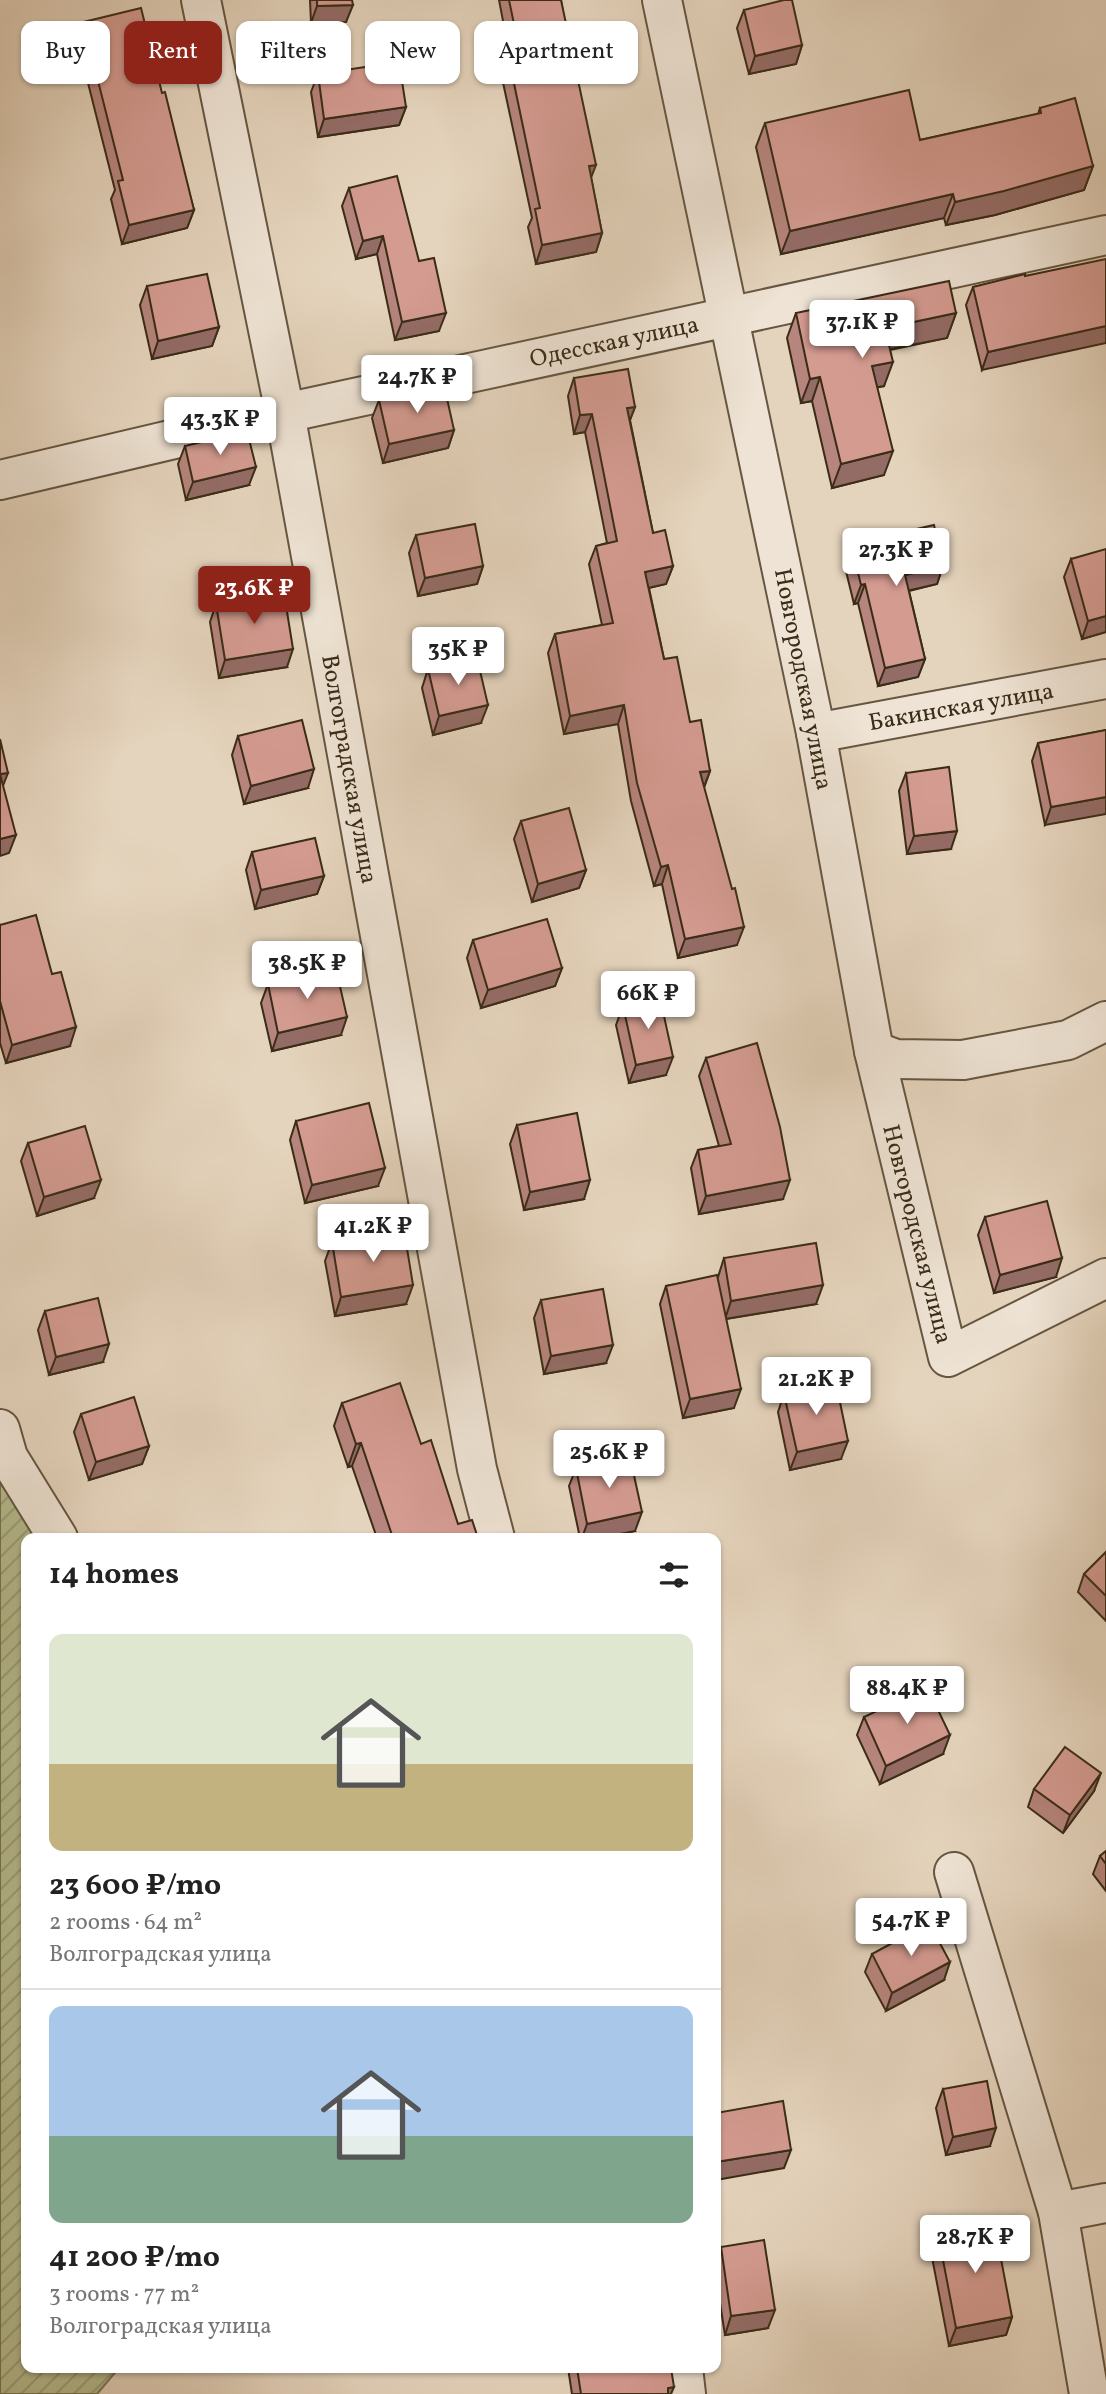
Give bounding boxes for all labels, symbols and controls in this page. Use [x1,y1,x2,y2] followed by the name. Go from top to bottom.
[21,21,110,84] chip: Buy
[124,21,222,84] chip: Rent
[236,21,351,84] chip: Filters
[365,21,460,84] chip: New
[474,21,638,84] chip: Apartment
[797,300,927,360] pin: 37.1K ₽
[825,307,899,339] text: 37.1K ₽
[527,308,702,377] street label: Одесская улица
[352,356,482,415] pin: 24.7K ₽
[377,362,457,394] text: 24.7K ₽
[155,398,285,457] pin: 43.3K ₽
[180,404,260,436] text: 43.3K ₽
[831,528,961,588] pin: 27.3K ₽
[858,535,934,567] text: 27.3K ₽
[189,566,319,626] pin: 23.6K ₽
[764,566,840,793] street label: Новгородская улица
[214,573,294,605] text: 23.6K ₽
[409,628,507,687] pin: 35K ₽
[428,634,488,666] text: 35K ₽
[311,652,385,887] street label: Волгоградская улица
[866,675,1057,741] street label: Бакинская улица
[242,942,372,1001] pin: 38.5K ₽
[268,948,346,980] text: 38.5K ₽
[599,972,697,1031] pin: 66K ₽
[617,978,679,1010] text: 66K ₽
[872,1121,960,1348] street label: Новгородская улица
[308,1204,438,1264] pin: 41.2K ₽
[334,1211,412,1243] text: 41.2K ₽
[751,1358,881,1417] pin: 21.2K ₽
[778,1364,854,1396] text: 21.2K ₽
[544,1430,674,1490] pin: 25.6K ₽
[569,1437,649,1469] text: 25.6K ₽
[49,1554,179,1596] text: 14 homes
[655,1556,693,1594] icon: filters
[842,1666,972,1726] pin: 88.4K ₽
[866,1673,948,1705] text: 88.4K ₽
[308,1680,434,1806] icon: home
[49,1865,221,1907] text: 23 600 ₽/mo
[846,1898,976,1958] pin: 54.7K ₽
[872,1905,950,1937] text: 54.7K ₽
[49,1907,202,1939] text: 2 rooms · 64 m²
[49,1939,272,1971] text: Волгоградская улица
[308,2052,434,2178] icon: home
[910,2216,1040,2275] pin: 28.7K ₽
[936,2222,1014,2254] text: 28.7K ₽
[49,2237,220,2279] text: 41 200 ₽/mo
[49,2279,199,2311] text: 3 rooms · 77 m²
[49,2311,272,2343] text: Волгоградская улица

